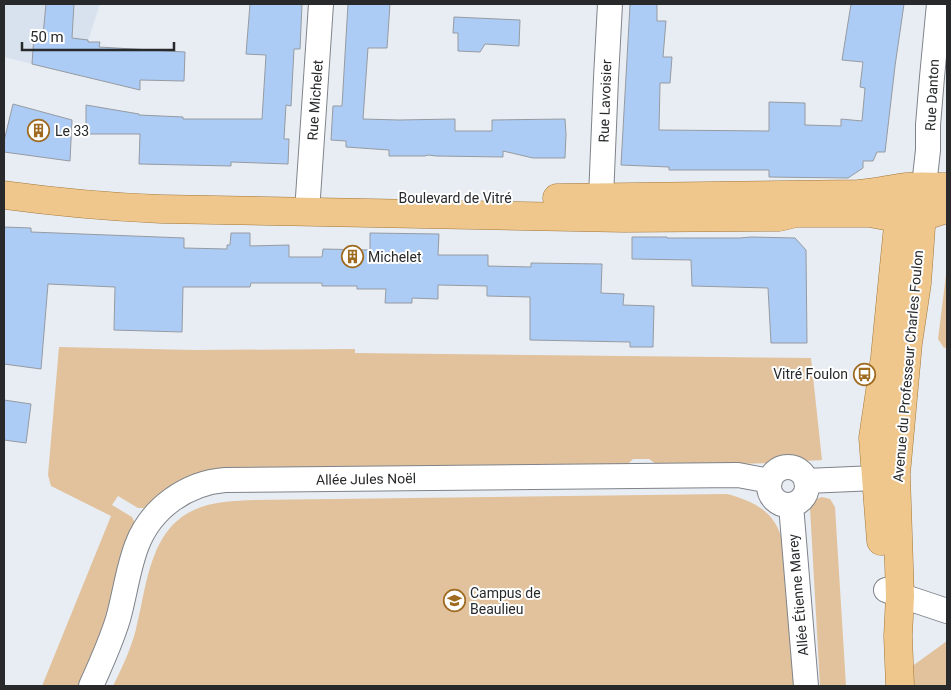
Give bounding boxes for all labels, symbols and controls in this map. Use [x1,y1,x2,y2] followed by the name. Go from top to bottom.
[22,20,175,52] scale bar
[30,28,64,46] text: 50 m
[304,59,326,141] street label: Rue Michelet
[596,59,614,143] street label: Rue Lavoisier
[922,59,942,131] street label: Rue Danton
[27,119,51,143] building icon: Le 33
[55,123,89,139] place label: Le 33
[398,190,512,206] street label: Boulevard de Vitré
[340,245,364,269] building icon: Michelet
[368,249,422,265] place label: Michelet
[890,249,926,483] street label: Avenue du Professeur Charles Foulon
[852,362,876,386] bus stop icon: Vitré Foulon
[773,366,848,382] place label: Vitré Foulon
[316,470,416,488] street label: Allée Jules Noël
[784,533,811,657] street label: Allée Étienne Marey
[470,585,541,617] place label: Campus de Beaulieu
[442,589,466,613] school or university icon: Campus de Beaulieu

